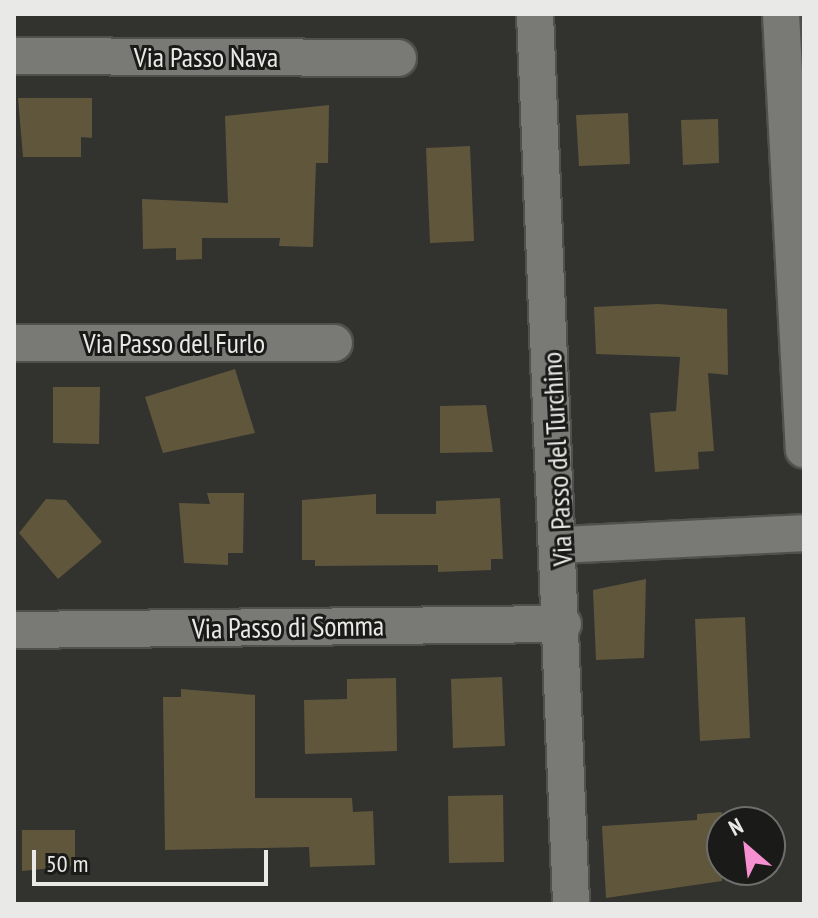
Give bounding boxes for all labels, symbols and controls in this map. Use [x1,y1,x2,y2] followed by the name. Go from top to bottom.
[134,40,278,74] street label: Via Passo Nava
[83,326,265,360] street label: Via Passo del Furlo
[535,351,579,567] street label: Via Passo del Turchino
[192,609,384,645] street label: Via Passo di Somma
[706,806,786,886] north arrow
[724,811,747,842] text: N
[36,834,272,884] scale bar
[46,848,88,879] text: 50 m

